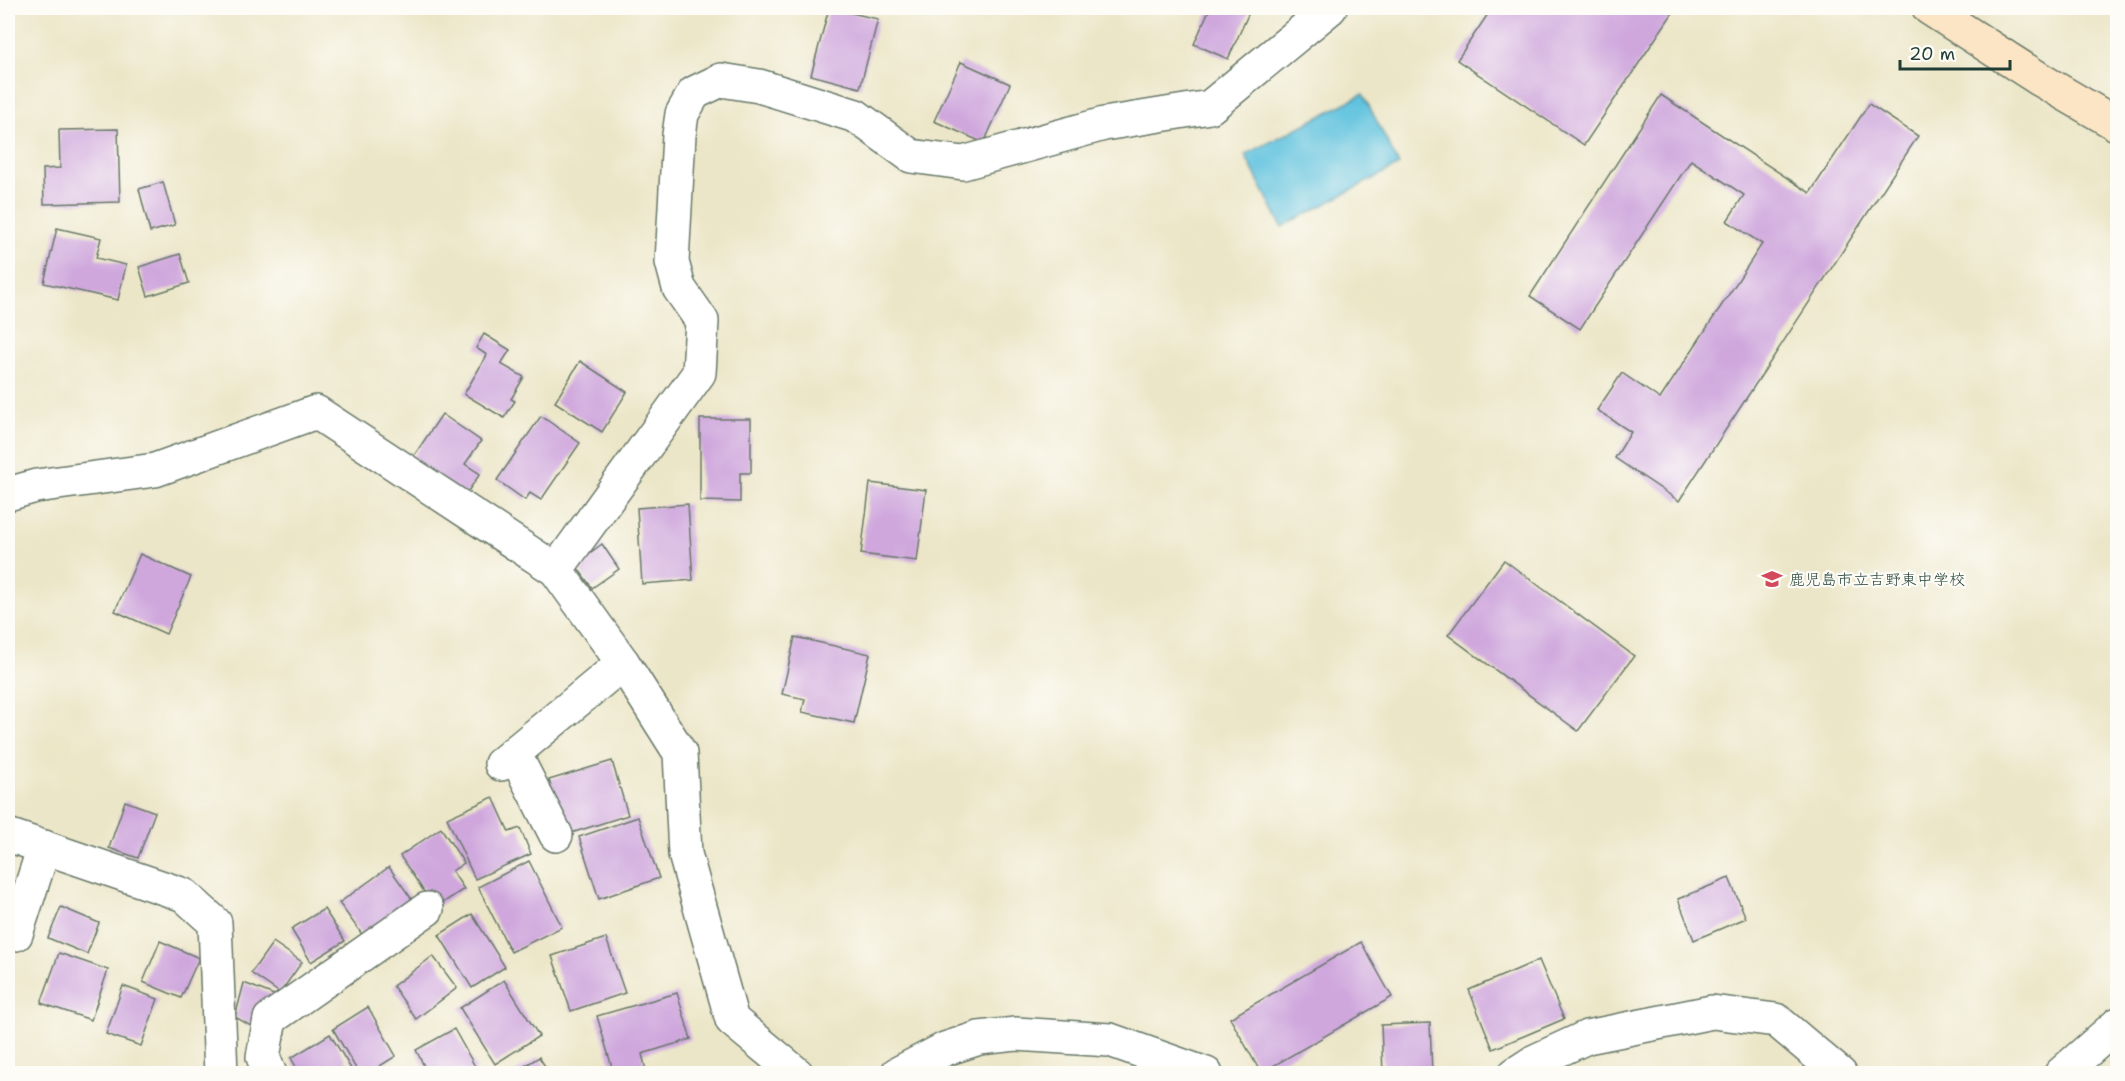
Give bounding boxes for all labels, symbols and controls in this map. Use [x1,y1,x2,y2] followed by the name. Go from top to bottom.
[1900,33,2010,71] scale bar
[1909,42,1955,66] text: 20 m
[1760,567,1784,591] school or university icon: 鹿児島市立吉野東中学校
[1789,569,1965,590] place label: 鹿児島市立吉野東中学校

